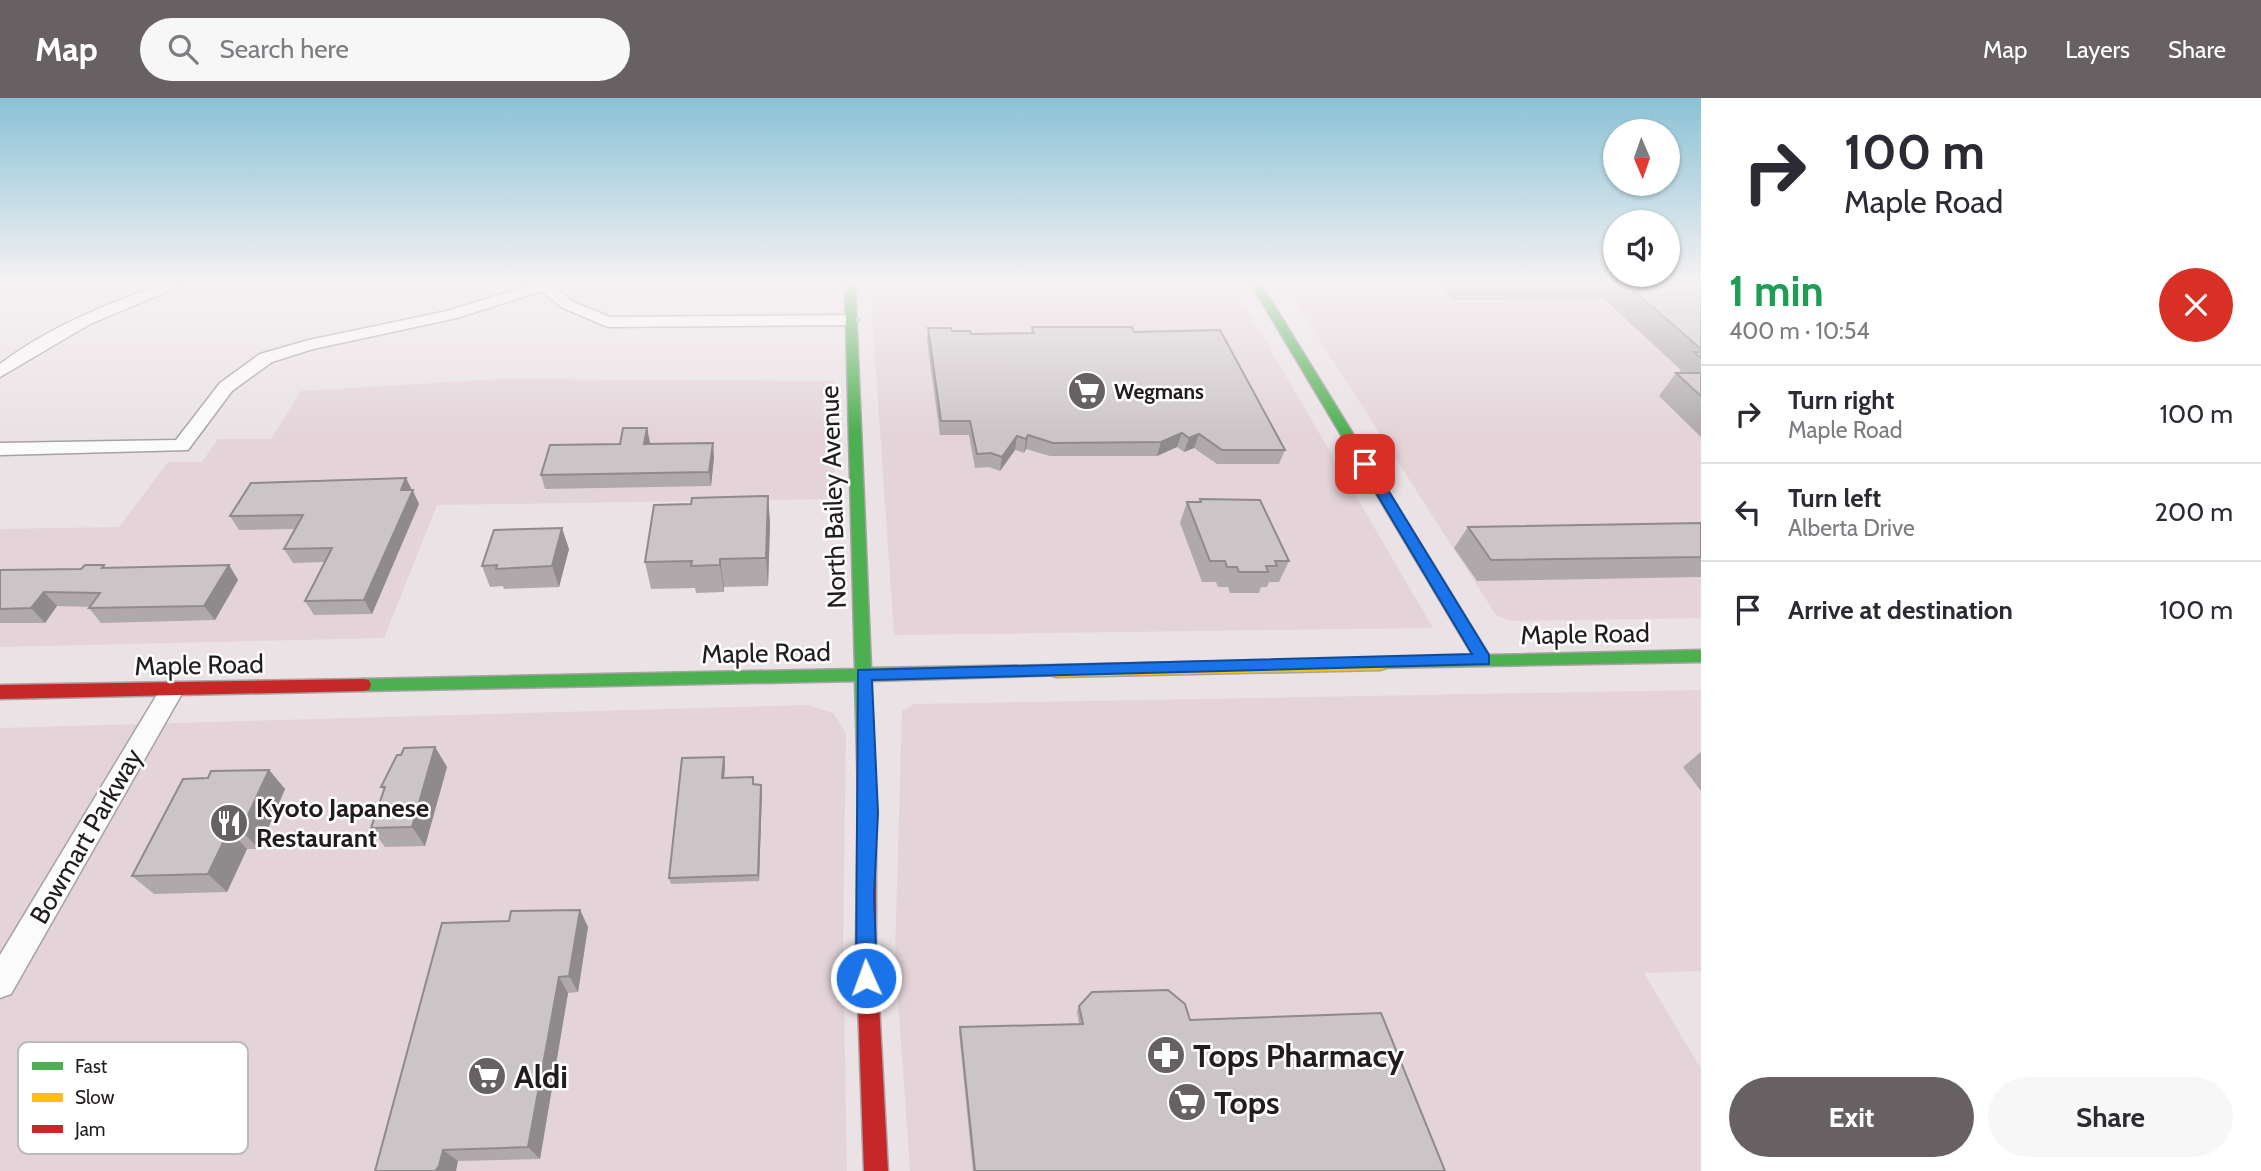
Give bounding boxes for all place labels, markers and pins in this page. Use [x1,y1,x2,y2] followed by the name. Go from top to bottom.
[1066,370,1108,412] supermarket icon: Wegmans
[1114,379,1204,404] place label: Wegmans
[1335,434,1395,494] pin
[256,792,429,854] place label: Kyoto Japanese Restaurant
[208,802,250,844] restaurant icon: Kyoto Japanese Restaurant
[1145,1034,1187,1076] pharmacy icon: Tops Pharmacy
[1193,1036,1405,1075] place label: Tops Pharmacy
[466,1055,508,1097] supermarket icon: Aldi
[514,1057,568,1096] place label: Aldi
[1166,1081,1208,1123] supermarket icon: Tops
[1214,1083,1279,1122] place label: Tops

